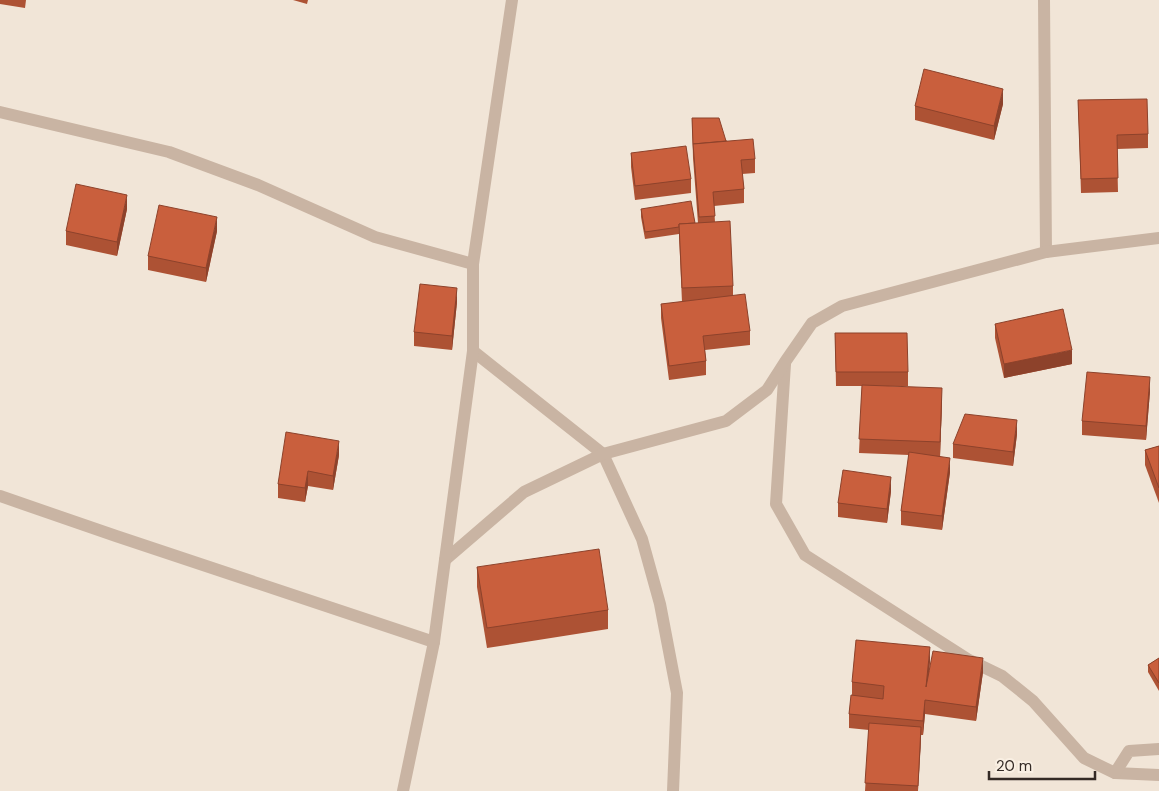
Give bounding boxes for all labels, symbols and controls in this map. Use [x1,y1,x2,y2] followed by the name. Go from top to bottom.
[989,748,1095,780] scale bar
[996,756,1032,776] text: 20 m

